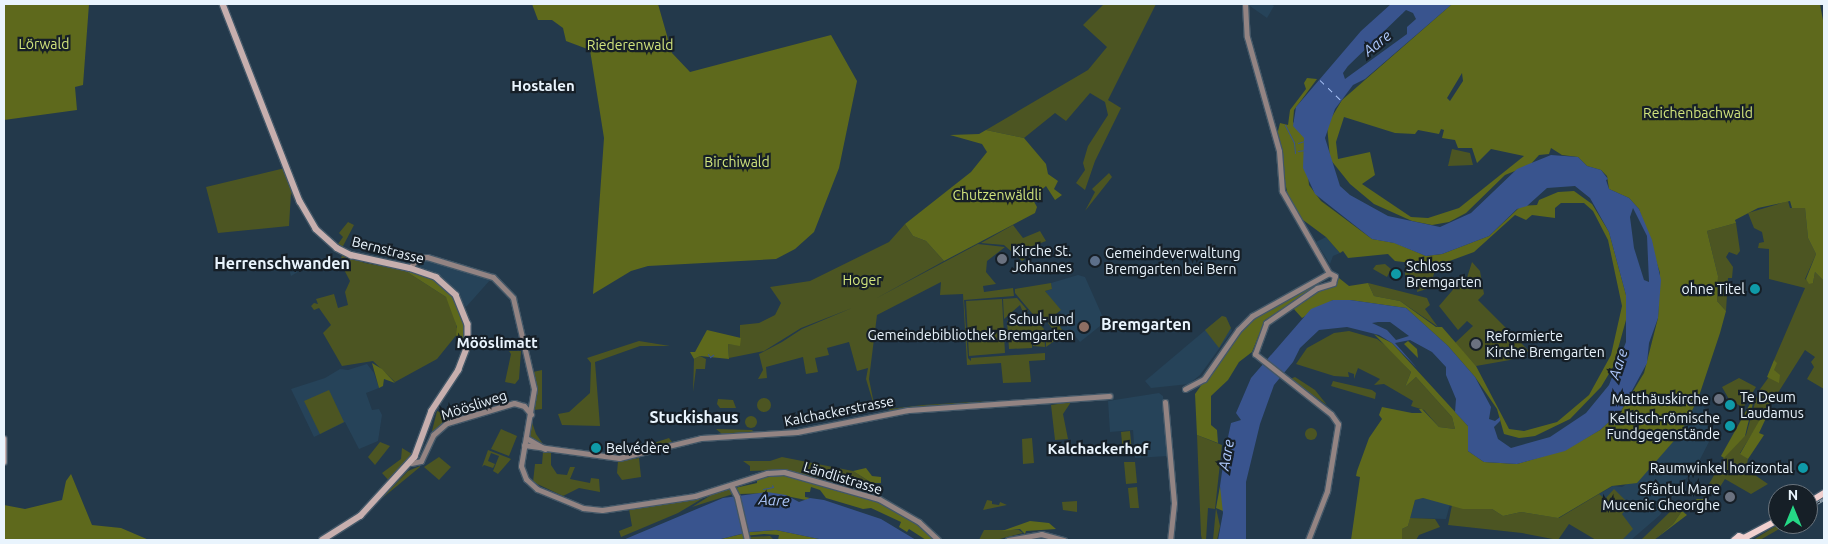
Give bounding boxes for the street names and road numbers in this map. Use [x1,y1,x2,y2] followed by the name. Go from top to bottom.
[350,233,426,267] street label: Bernstrasse
[439,386,509,424] street label: Möösliweg
[783,392,895,430] street label: Kalchackerstrasse
[802,458,884,498] street label: Ländlistrasse

